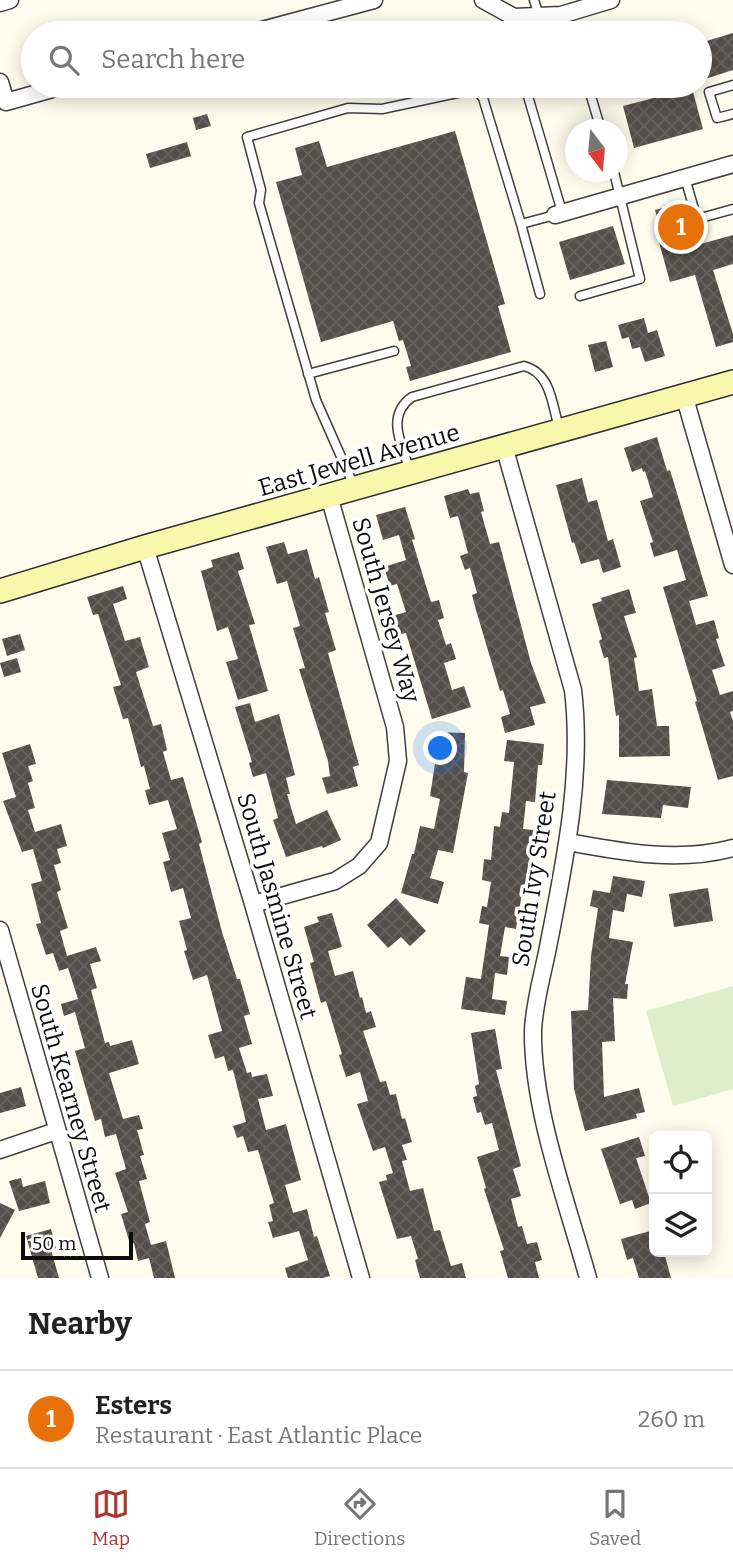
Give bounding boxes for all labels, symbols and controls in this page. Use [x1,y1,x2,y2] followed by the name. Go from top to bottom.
[21,21,712,98] search box
[45,41,83,79] icon: search
[101,44,245,75] text: Search here
[565,119,628,182] north arrow
[658,201,704,253] pin: 1
[255,418,463,502] street label: East Jewell Avenue
[346,514,426,706] street label: South Jersey Way
[423,731,457,765] your location
[506,789,562,969] street label: South Ivy Street
[231,790,323,1023] street label: South Jasmine Street
[25,980,117,1216] street label: South Kearney Street
[649,1131,712,1257] map controls
[649,1131,712,1194] button: locate
[649,1194,712,1257] button: layers
[21,1229,133,1261] scale bar
[32,1232,76,1255] text: 50 m
[28,1306,132,1342] text: Nearby
[95,1390,172,1421] text: Esters
[46,1405,56,1433] text: 1
[638,1405,705,1433] text: 260 m
[95,1421,422,1449] text: Restaurant · East Atlantic Place
[92,1485,130,1550] tab: Map
[314,1485,405,1550] tab: Directions
[589,1485,641,1550] tab: Saved

